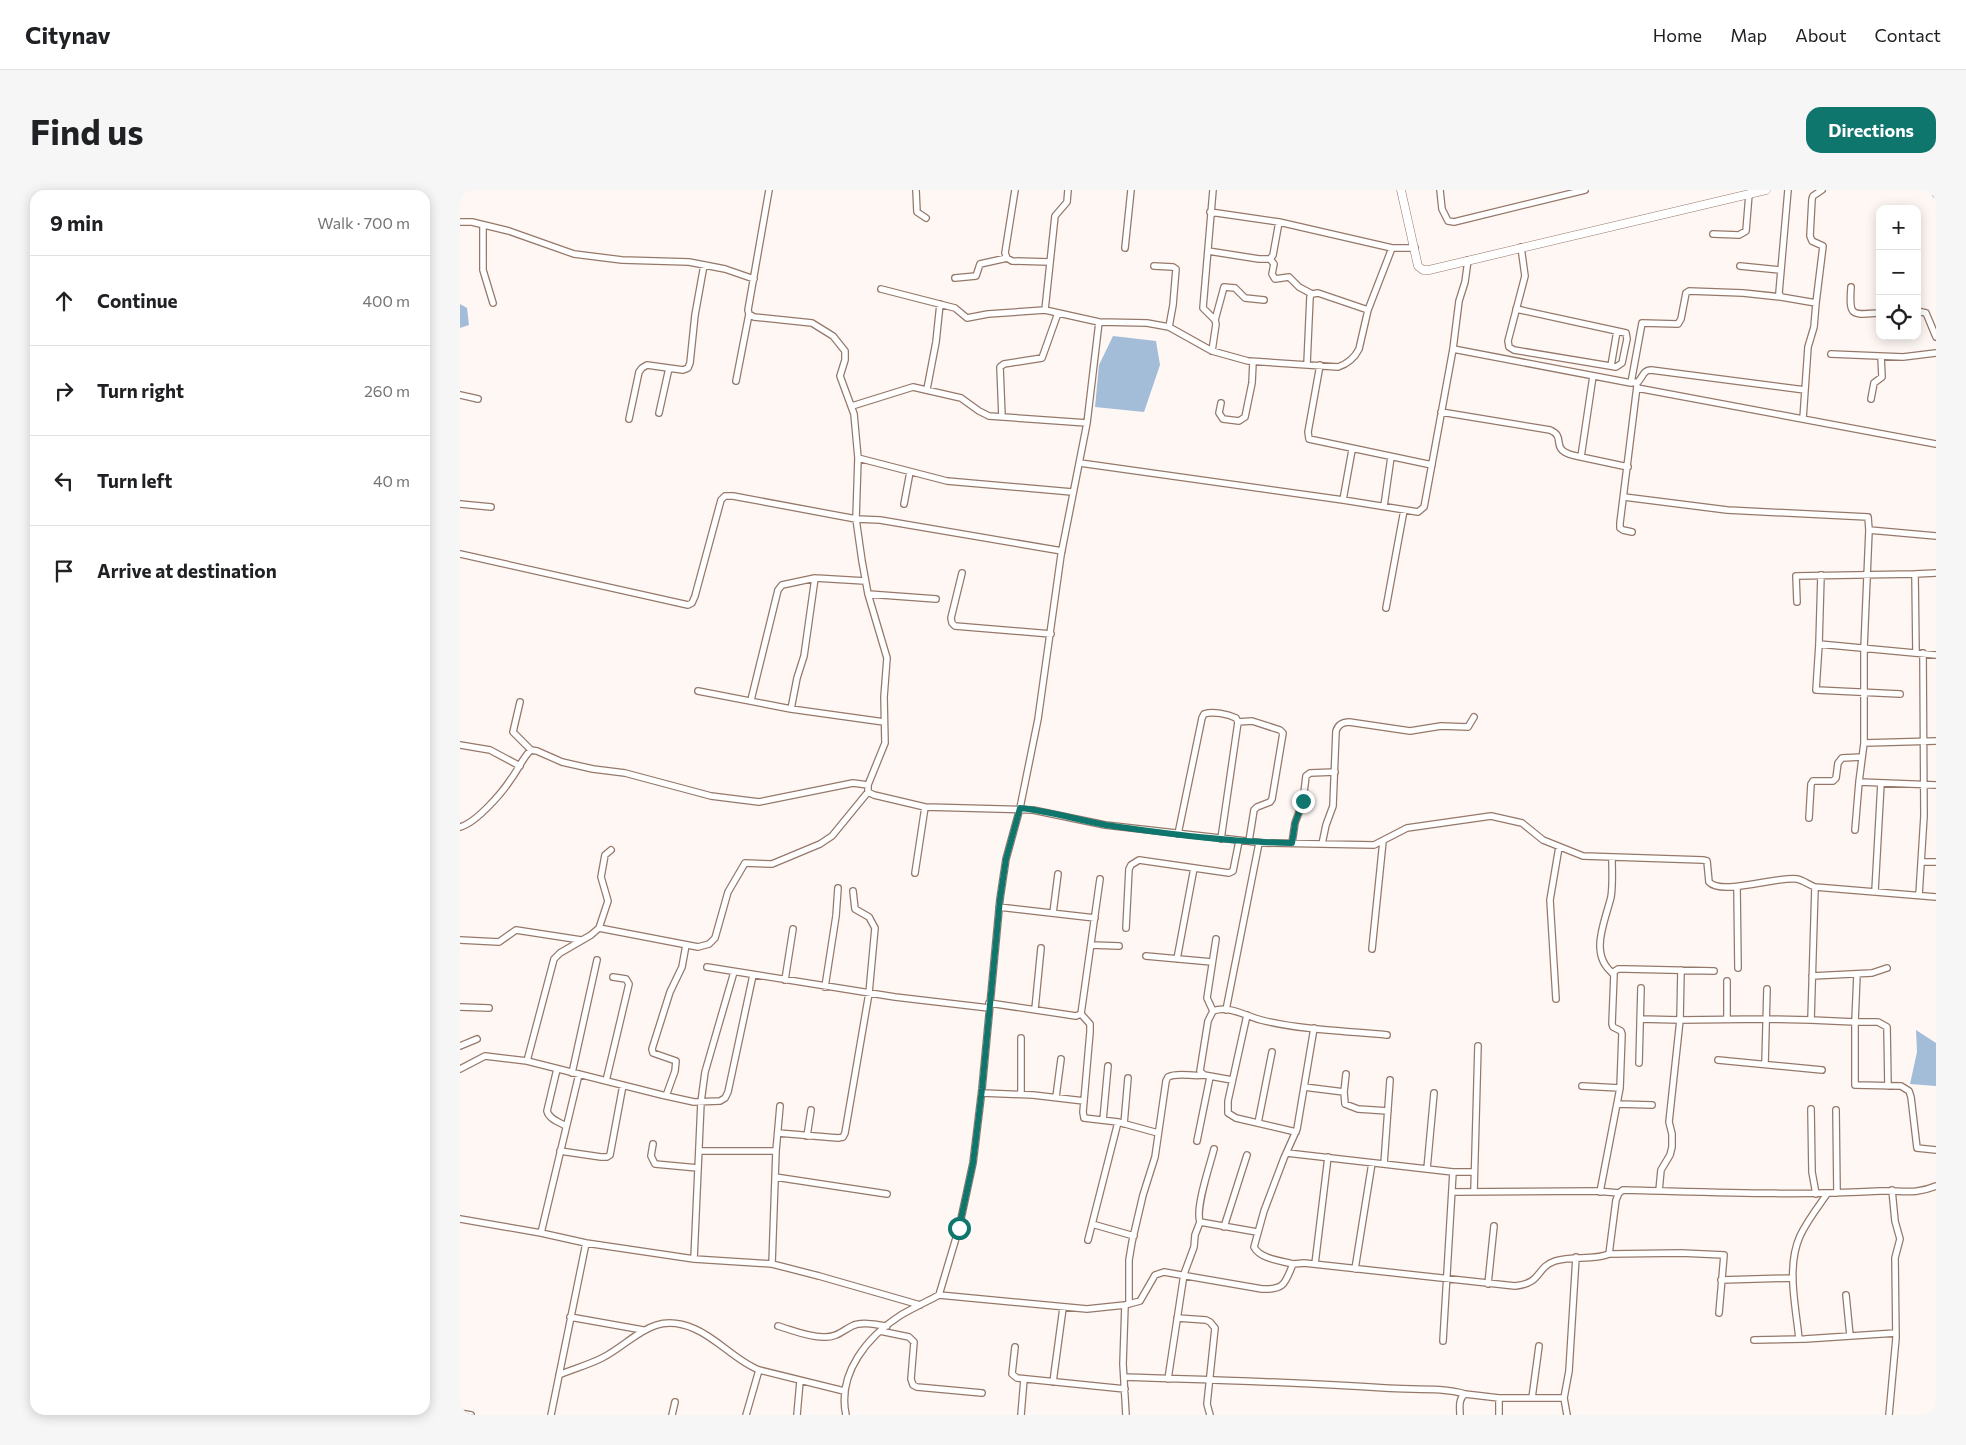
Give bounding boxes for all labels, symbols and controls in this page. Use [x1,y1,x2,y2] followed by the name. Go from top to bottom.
[25,20,111,49] text: Citynav
[1653,24,1702,46] text: Home
[1730,24,1767,46] text: Map
[1795,24,1847,46] text: About
[1875,24,1941,46] text: Contact
[1806,107,1936,153] button: Directions
[30,109,144,152] text: Find us
[1876,205,1921,340] map controls
[1876,205,1921,250] button: +
[50,210,103,235] text: 9 min
[317,213,410,232] text: Walk · 700 m
[1876,250,1921,295] button: −
[50,287,78,315] icon: ahead
[97,289,177,312] text: Continue
[362,291,410,310] text: 400 m
[1876,295,1921,340] button: locate
[50,377,78,405] icon: right
[97,379,184,402] text: Turn right
[364,381,410,400] text: 260 m
[50,467,78,495] icon: left
[97,469,172,492] text: Turn left
[373,471,410,490] text: 40 m
[50,557,78,585] icon: arrive
[97,559,277,582] text: Arrive at destination
[1292,790,1315,813] route end
[948,1217,971,1240] route start

